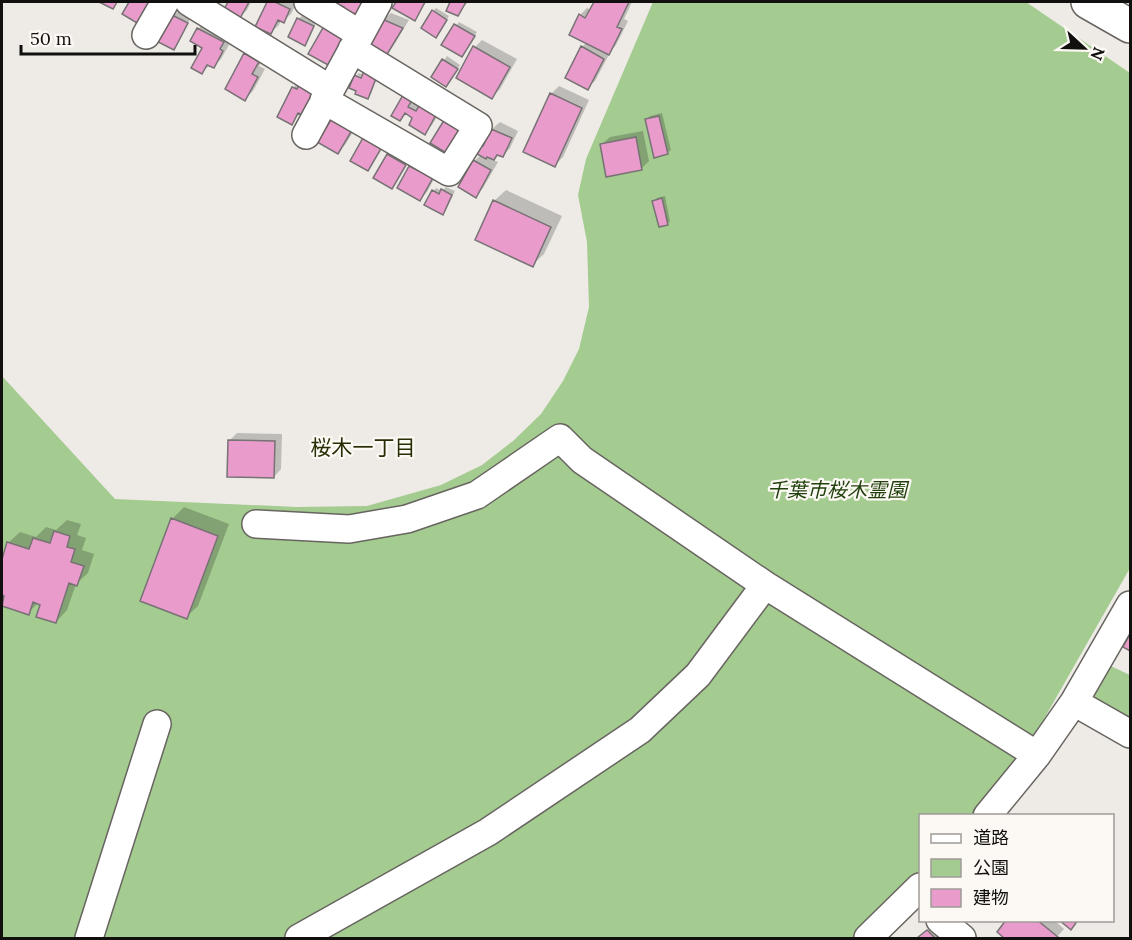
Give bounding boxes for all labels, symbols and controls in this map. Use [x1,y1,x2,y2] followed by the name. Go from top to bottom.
[21,18,195,56] scale bar
[1054,18,1114,78] north arrow
[30,27,72,50] text: 50 m
[1086,44,1109,63] text: N
[311,434,416,461] district label: 桜木一丁目
[767,477,910,502] park label: 千葉市桜木霊園
[919,814,1114,922] legend
[973,826,1009,849] text: 道路
[973,856,1009,879] text: 公園
[973,886,1009,909] text: 建物

